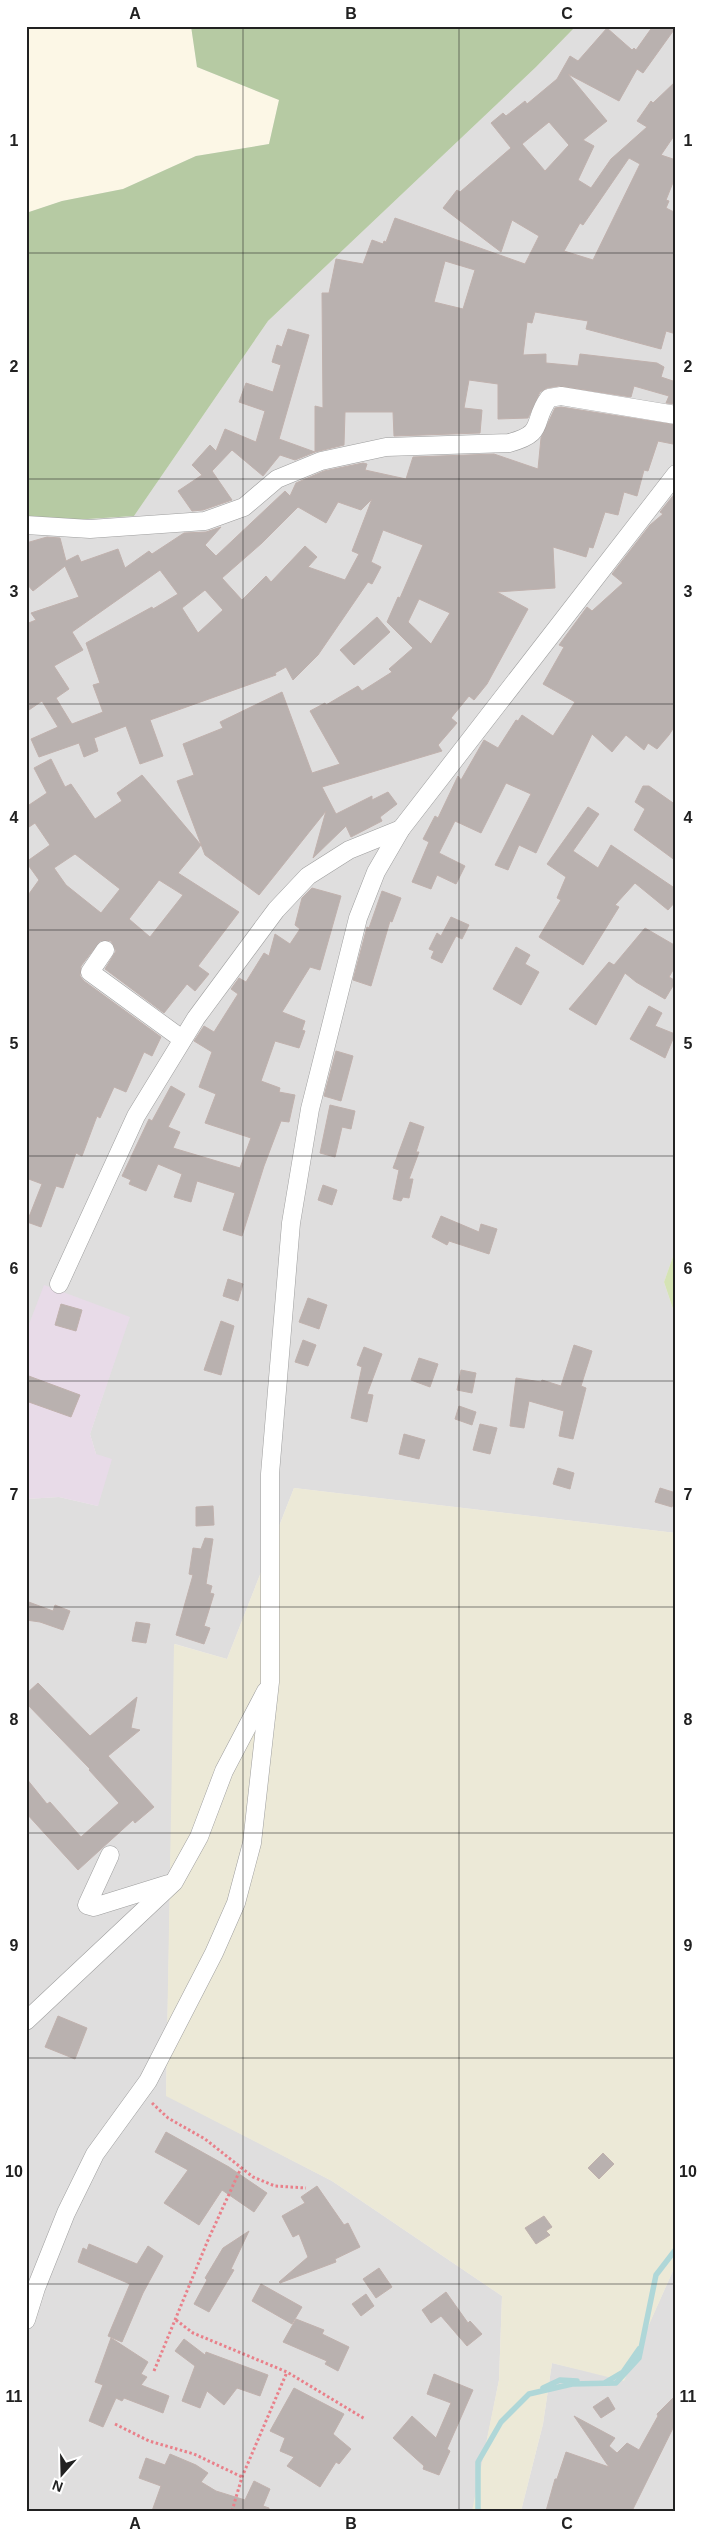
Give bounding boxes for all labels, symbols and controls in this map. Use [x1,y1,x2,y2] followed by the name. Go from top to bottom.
[129,5,141,22] text: A
[345,5,357,22] text: B
[561,5,573,22] text: C
[10,132,19,149] text: 1
[684,132,693,149] text: 1
[10,358,19,375] text: 2
[684,358,693,375] text: 2
[10,583,19,600] text: 3
[684,583,693,600] text: 3
[10,809,19,826] text: 4
[684,809,693,826] text: 4
[10,1035,19,1052] text: 5
[684,1035,693,1052] text: 5
[10,1260,19,1277] text: 6
[684,1260,693,1277] text: 6
[10,1486,19,1503] text: 7
[684,1486,693,1503] text: 7
[10,1711,19,1728] text: 8
[684,1711,693,1728] text: 8
[10,1937,19,1954] text: 9
[684,1937,693,1954] text: 9
[5,2163,23,2180] text: 10
[679,2163,697,2180] text: 10
[6,2388,23,2405] text: 11
[680,2388,697,2405] text: 11
[38,2450,88,2500] north arrow
[50,2477,65,2495] text: N
[129,2515,141,2532] text: A
[345,2515,357,2532] text: B
[561,2515,573,2532] text: C

